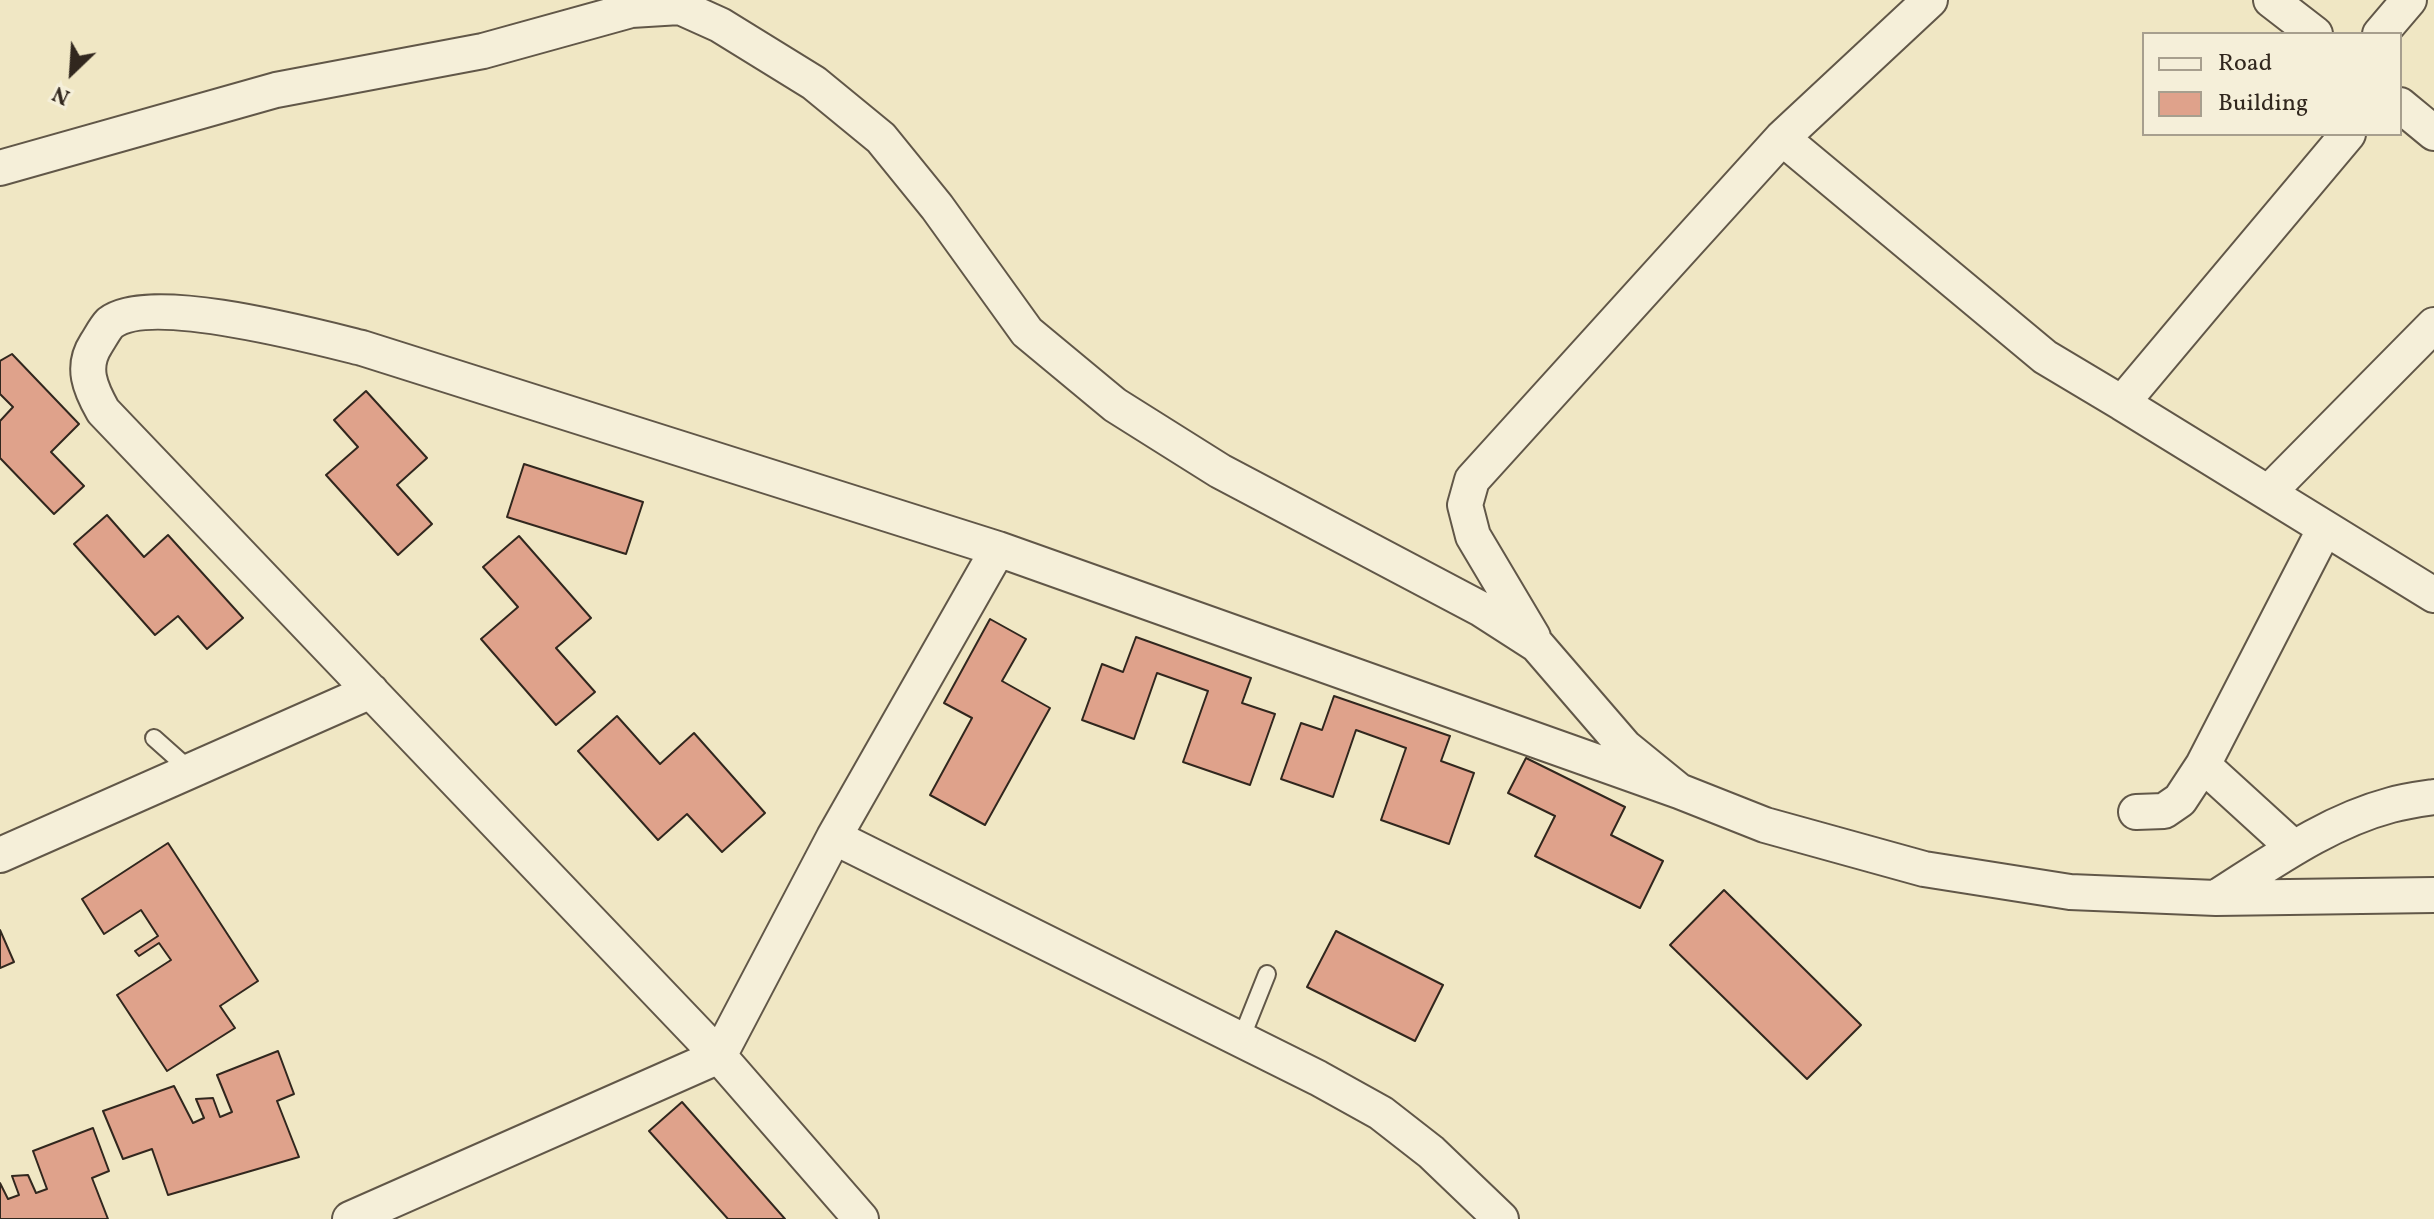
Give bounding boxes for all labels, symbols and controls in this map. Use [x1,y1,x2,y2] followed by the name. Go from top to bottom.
[32,32,112,112] north arrow
[2142,32,2402,136] legend
[2218,47,2272,81] text: Road
[48,77,75,112] text: N
[2218,87,2308,121] text: Building

